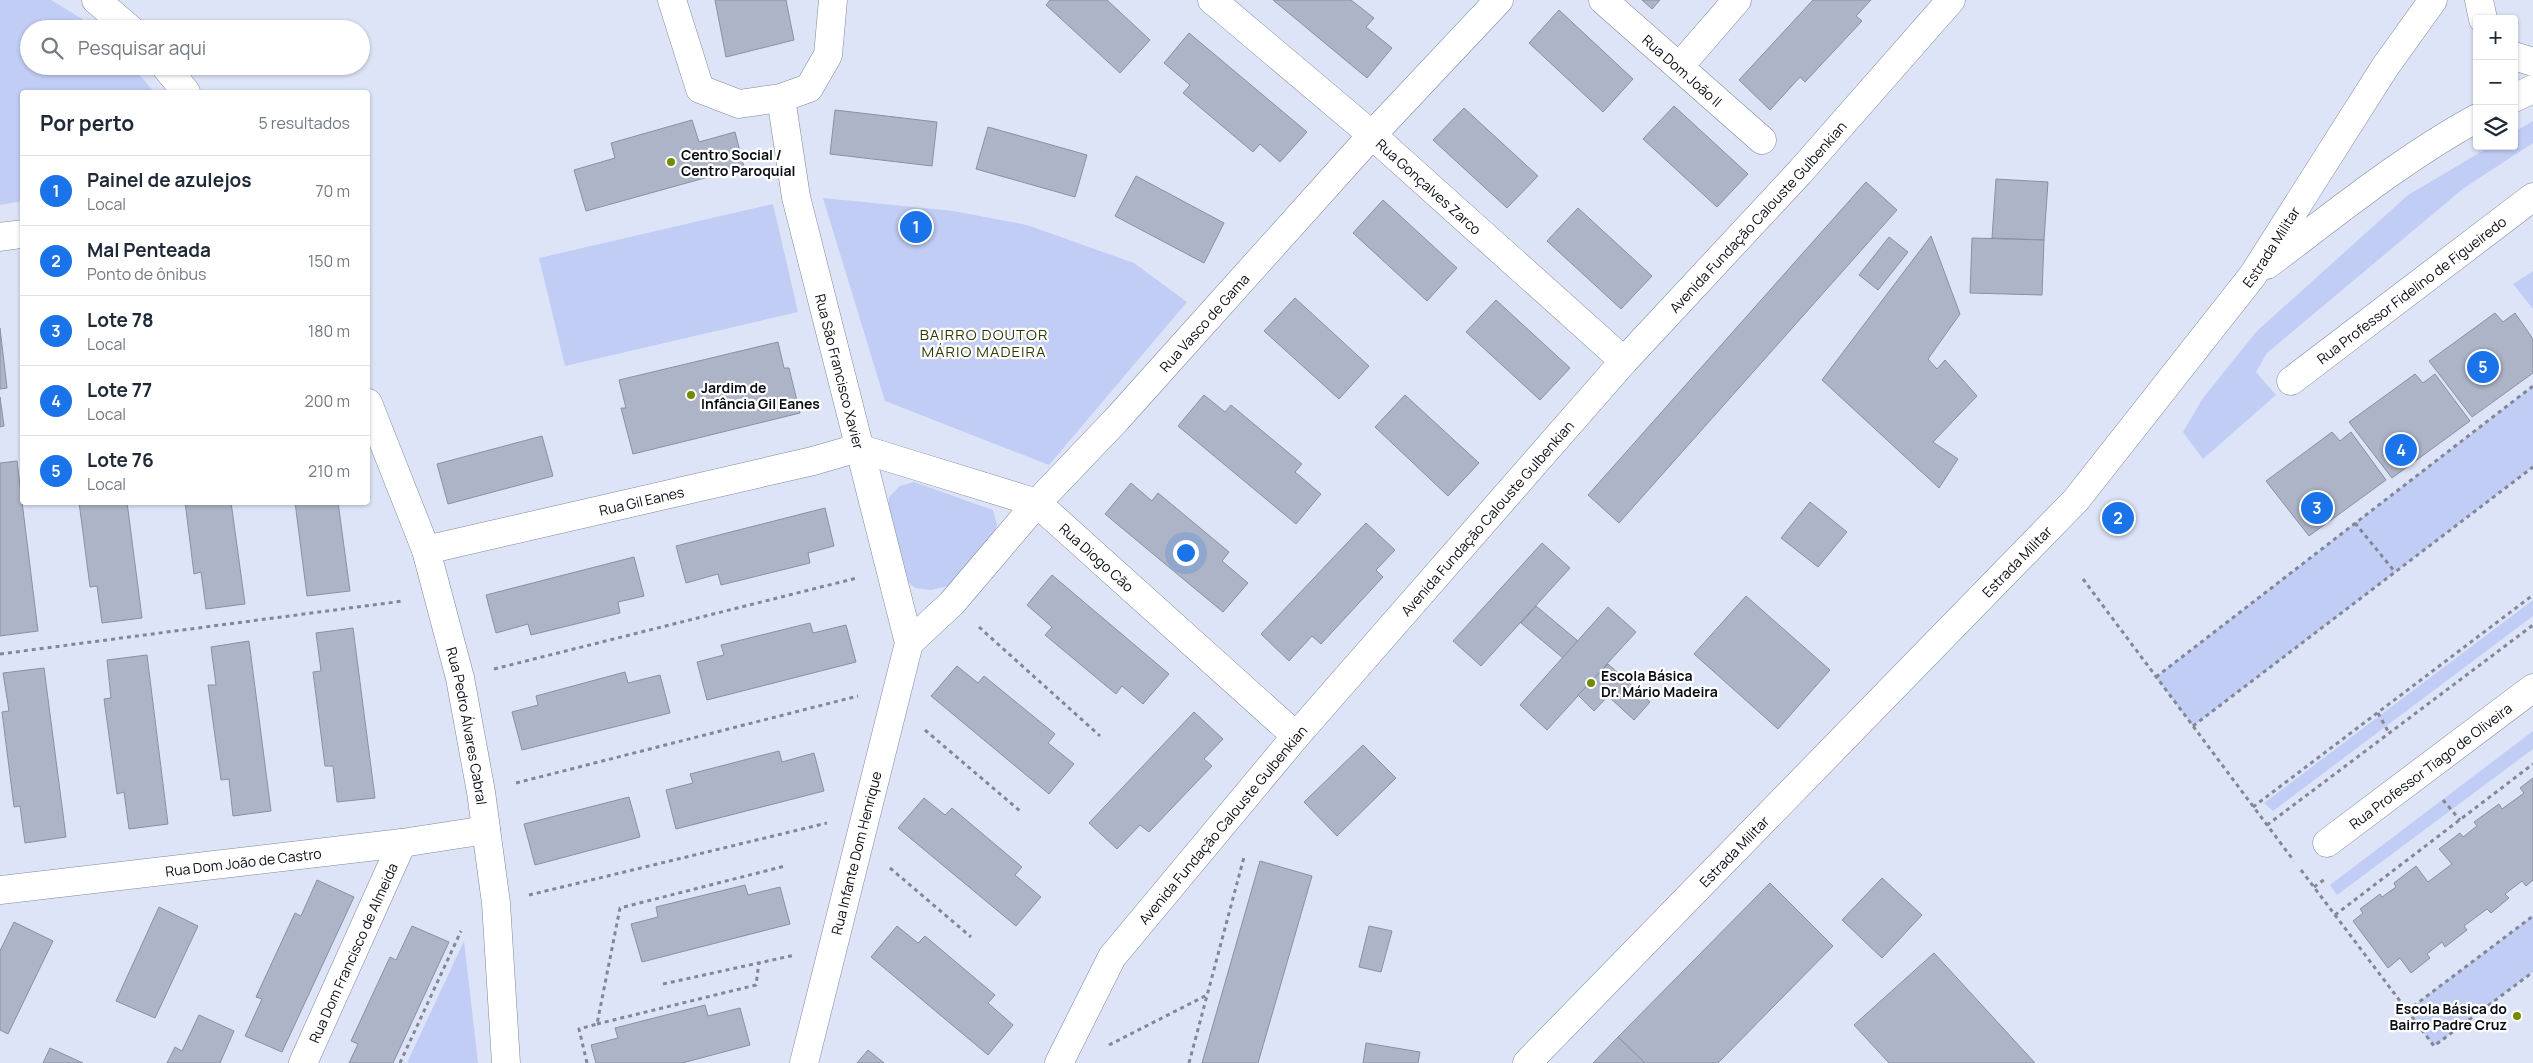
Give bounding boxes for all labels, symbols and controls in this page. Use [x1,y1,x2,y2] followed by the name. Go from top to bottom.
[2473,15,2518,150] map controls
[2473,15,2518,60] button: +
[20,20,370,75] search box
[1639,30,1726,110] street label: Rua Dom João II
[38,34,66,62] icon: search
[78,35,206,61] text: Pesquisar aqui
[2473,60,2518,105] button: −
[2473,105,2518,150] button: layers
[40,109,134,137] text: Por perto
[258,112,350,134] text: 5 resultados
[1665,117,1850,316] street label: Avenida Fundação Calouste Gulbenkian
[1372,134,1486,238] street label: Rua Gonçalves Zarco
[681,145,796,180] place label: Centro Social / Centro Paroquial
[665,156,677,168] marker: Centro Social / Centro Paroquial
[87,167,251,193] text: Painel de azulejos
[52,180,60,202] text: 1
[315,180,350,202] text: 70 m
[87,193,126,215] text: Local
[2238,203,2304,291] street label: Estrada Militar
[900,208,932,246] pin: 1
[2313,211,2510,368] street label: Rua Professor Fidelino de Figueiredo
[87,237,211,263] text: Mal Penteada
[51,250,61,272] text: 2
[308,250,350,272] text: 150 m
[87,263,206,285] text: Ponto de ônibus
[1155,269,1253,375] street label: Rua Vasco de Gama
[811,292,869,451] street label: Rua São Francisco Xavier
[87,307,154,333] text: Lote 78
[51,320,61,342] text: 3
[308,320,350,342] text: 180 m
[920,324,1048,362] district label: BAIRRO DOUTOR MÁRIO MADEIRA
[87,333,126,355] text: Local
[2467,348,2499,386] pin: 5
[87,377,152,403] text: Lote 77
[701,378,820,413] place label: Jardim de Infância Gil Eanes
[685,389,697,401] marker: Jardim de Infância Gil Eanes
[51,390,61,412] text: 4
[305,390,350,412] text: 200 m
[87,403,126,425] text: Local
[1396,416,1578,620] street label: Avenida Fundação Calouste Gulbenkian
[2385,431,2417,469] pin: 4
[87,447,154,473] text: Lote 76
[51,460,61,482] text: 5
[308,460,350,482] text: 210 m
[87,473,126,495] text: Local
[597,482,686,519] street label: Rua Gil Eanes
[2301,489,2333,527] pin: 3
[2102,499,2134,537] pin: 2
[1056,518,1138,596] street label: Rua Diogo Cão
[1977,521,2055,601] street label: Estrada Militar
[1173,540,1199,566] your location
[443,645,492,806] street label: Rua Pedro Álvares Cabral
[1601,666,1718,701] place label: Escola Básica Dr. Mário Madeira
[1585,677,1597,689] marker: Escola Básica Dr. Mário Madeira
[2345,698,2515,833] street label: Rua Professor Tiago de Oliveira
[1134,721,1311,928] street label: Avenida Fundação Calouste Gulbenkian
[826,769,886,937] street label: Rua Infante Dom Henrique
[1695,811,1773,891] street label: Estrada Militar
[164,843,322,880] street label: Rua Dom João de Castro
[304,860,401,1046] street label: Rua Dom Francisco de Almeida
[2389,999,2507,1034] place label: Escola Básica do Bairro Padre Cruz
[2511,1010,2523,1022] marker: Escola Básica do Bairro Padre Cruz

